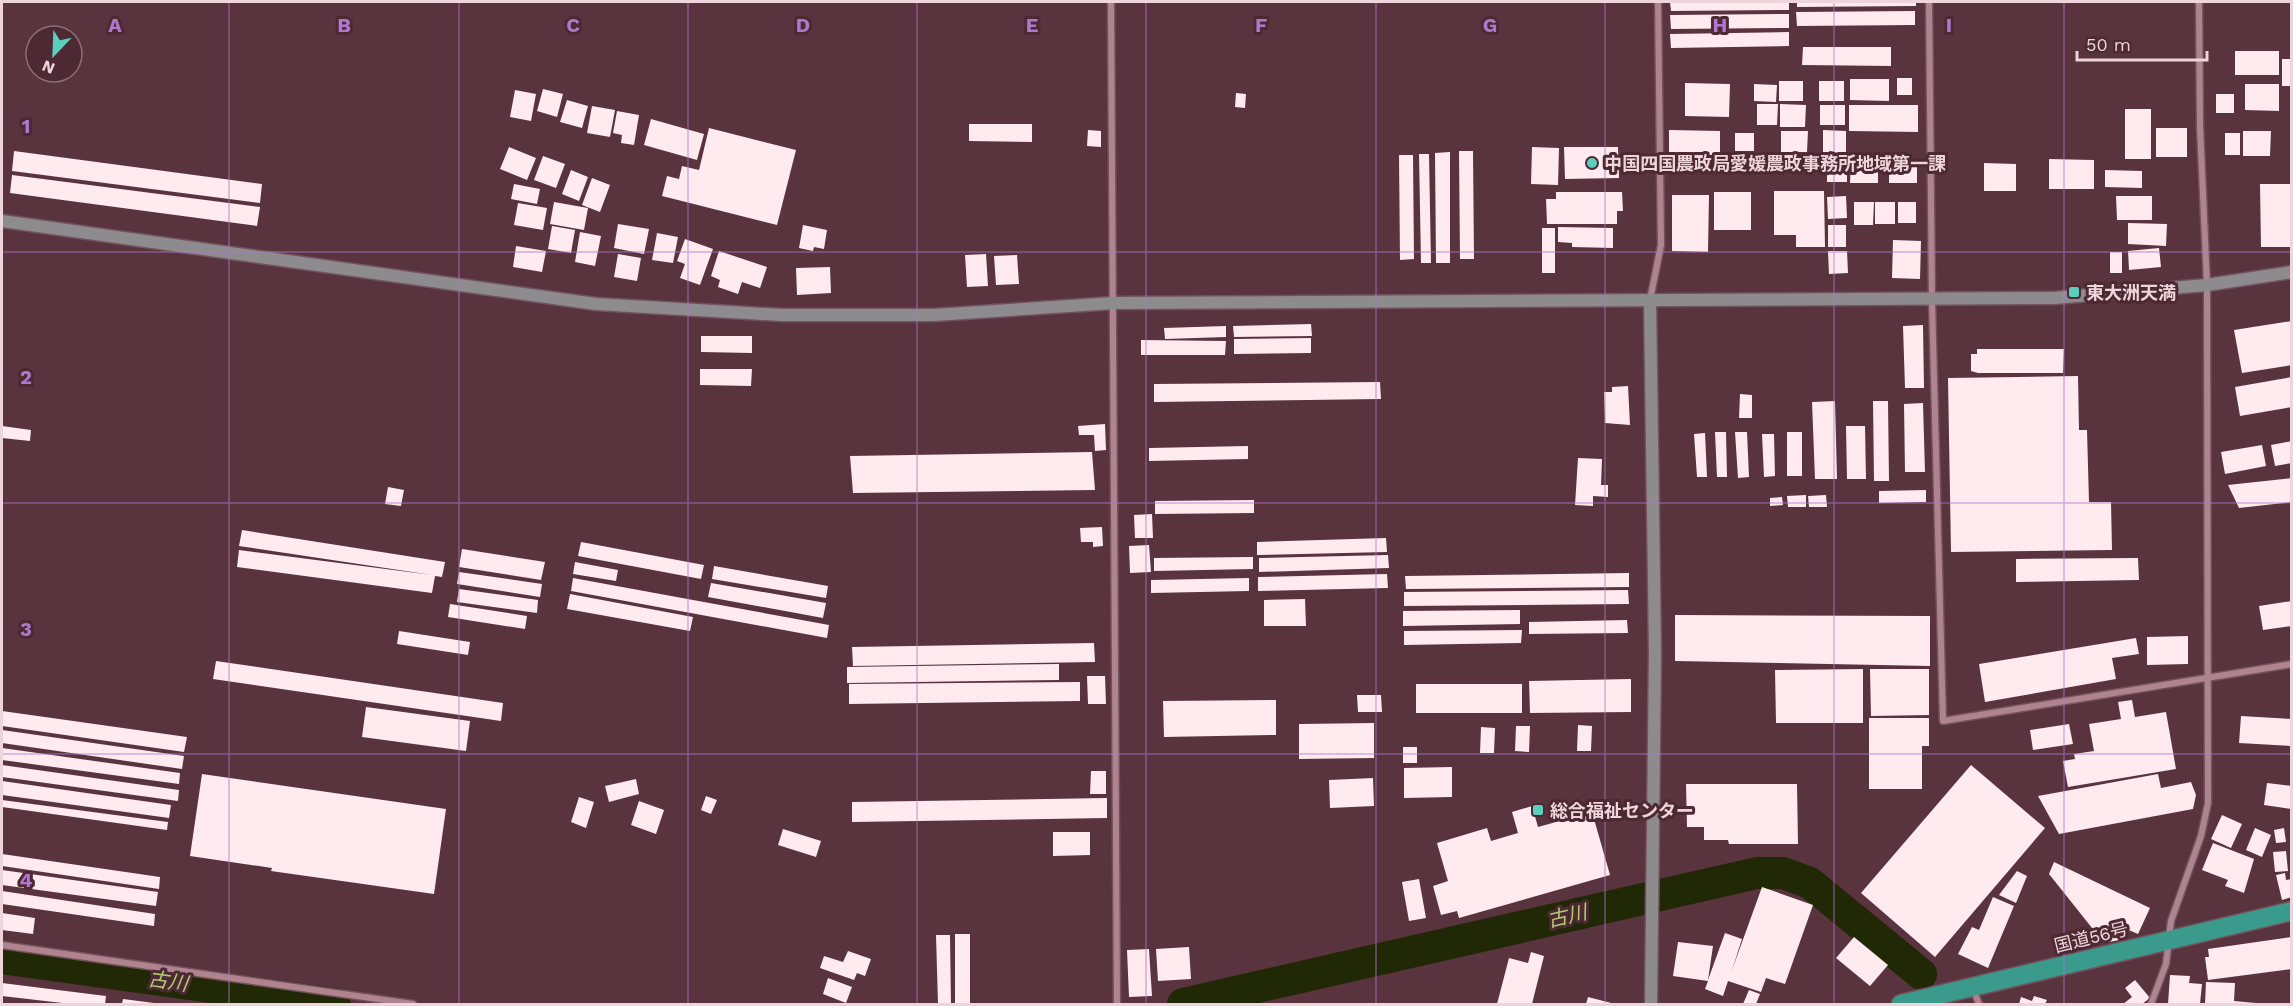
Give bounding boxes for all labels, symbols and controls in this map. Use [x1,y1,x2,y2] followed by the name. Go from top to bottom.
[108,13,122,37] text: A
[337,13,351,37] text: B
[566,13,580,37] text: C
[796,13,810,37] text: D
[1026,13,1038,37] text: E
[1255,13,1267,37] text: F
[1483,13,1497,37] text: G
[1713,13,1727,37] text: H
[1946,13,1952,37] text: I
[24,24,84,84] north arrow
[2077,24,2208,62] scale bar
[2086,34,2131,55] text: 50 m
[39,56,58,78] text: N
[22,114,30,138] text: 1
[1604,153,1946,174] place label: 中国四国農政局愛媛農政事務所地域第一課
[1585,156,1599,170] marker: 中国四国農政局愛媛農政事務所地域第一課
[2086,282,2176,303] place label: 東大洲天満
[2067,285,2081,299] marker: 東大洲天満
[20,365,32,389] text: 2
[20,617,32,641] text: 3
[1550,800,1694,821] place label: 総合福祉センター
[1531,803,1545,817] marker: 総合福祉センター
[20,868,33,892] text: 4
[1545,899,1591,932] water label: 古川
[2052,918,2130,956] street label: 国道56号
[147,966,191,996] water label: 古川

